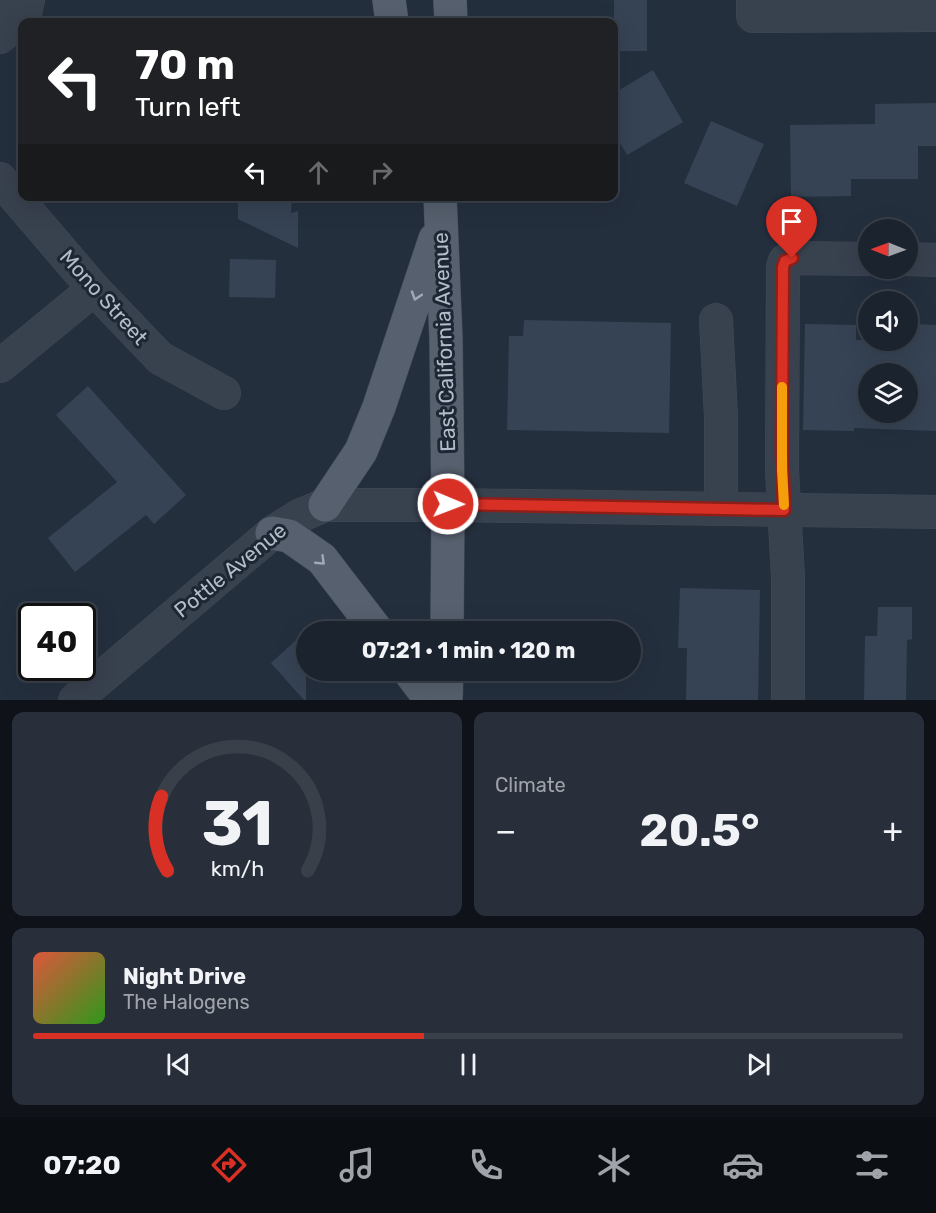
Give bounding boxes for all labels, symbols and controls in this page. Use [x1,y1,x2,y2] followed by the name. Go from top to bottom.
[135,40,235,90] text: 70 m
[36,42,114,120] icon: left
[135,91,240,123] text: Turn left
[239,156,272,189] icon: left
[302,156,335,189] icon: ahead
[365,156,398,189] icon: right
[766,196,817,258] pin
[775,205,808,238] icon: arrive
[858,219,918,279] north arrow
[858,219,918,423] map controls
[428,232,460,452] street label: East California Avenue
[55,244,153,350] street label: Mono Street
[410,290,423,301] one-way arrow
[858,291,918,351] button: sound
[858,363,918,423] button: layers
[416,472,480,536] position arrow
[169,517,291,623] street label: Pottle Avenue
[315,554,325,565] one-way arrow
[18,603,96,681] speed limit sign: 40
[362,637,575,664] text: 07:21 · 1 min · 120 m
[495,773,566,797] text: Climate
[201,787,273,861] text: 31
[640,804,759,857] text: 20.5°
[495,811,516,850] text: −
[882,811,903,850] text: +
[210,856,264,881] text: km/h
[123,963,246,990] text: Night Drive
[123,990,250,1014] text: The Halogens
[162,1048,195,1081] icon: previous
[452,1048,485,1081] icon: pause
[742,1048,775,1081] icon: next
[208,1144,250,1186] icon: directions
[336,1144,378,1186] icon: music
[465,1144,507,1186] icon: phone
[593,1144,635,1186] icon: climate
[722,1144,764,1186] icon: car
[851,1144,893,1186] icon: filters
[43,1149,121,1181] text: 07:20

